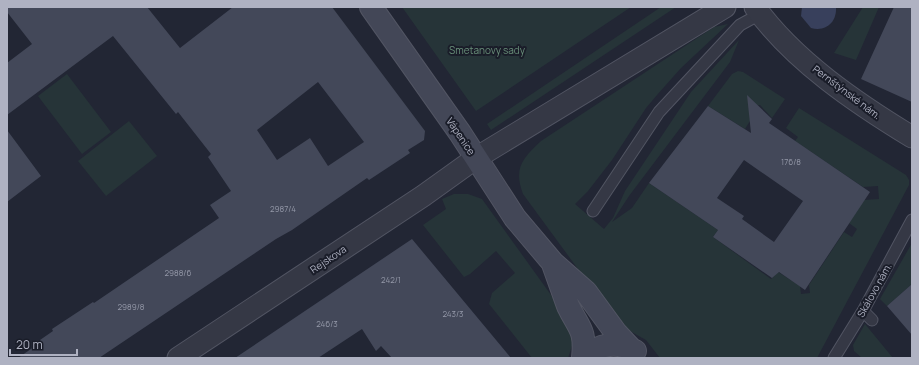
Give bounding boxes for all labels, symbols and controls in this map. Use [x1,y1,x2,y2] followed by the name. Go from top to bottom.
[449,43,526,57] park label: Smetanovy sady
[810,62,884,122] street label: Pernštýnské nám.
[443,115,479,158] street label: Vápenice
[781,156,801,167] house number: 176/8
[270,203,296,214] house number: 2987/4
[307,242,349,276] street label: Rejskova
[853,260,895,320] street label: Skálovo nám.
[165,267,191,278] house number: 2988/6
[381,274,401,285] house number: 242/1
[118,301,145,312] house number: 2989/8
[442,308,464,319] house number: 243/3
[316,318,338,329] house number: 246/3
[10,331,77,357] scale bar
[16,336,43,353] text: 20 m

